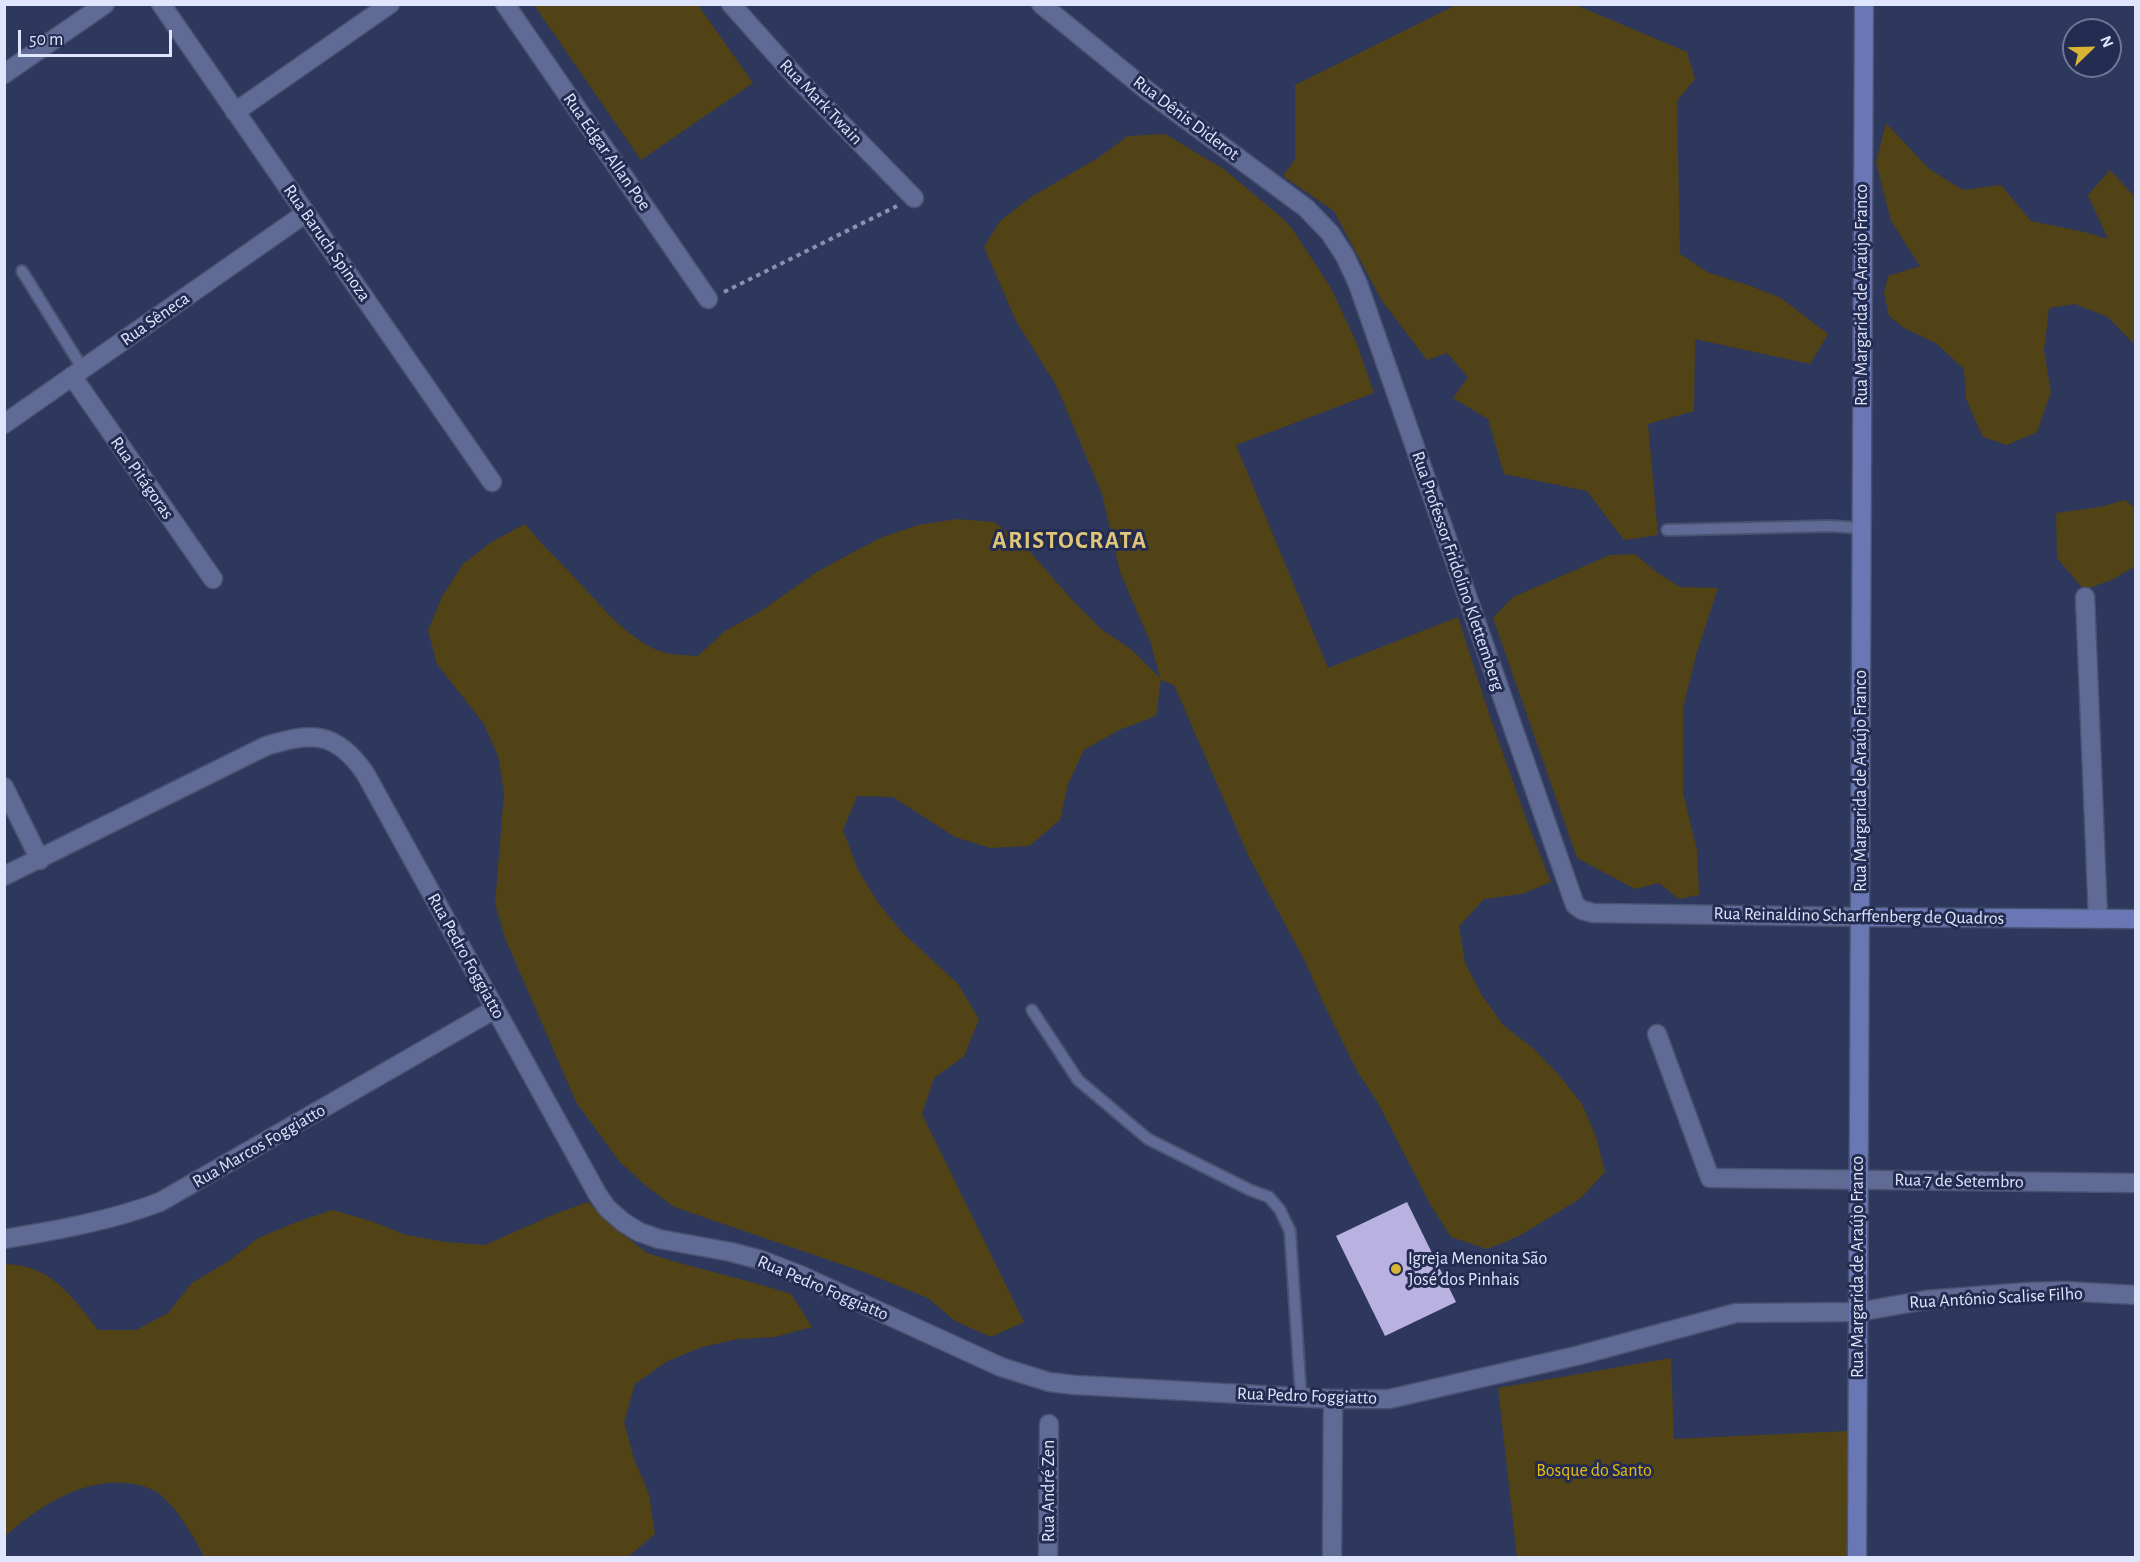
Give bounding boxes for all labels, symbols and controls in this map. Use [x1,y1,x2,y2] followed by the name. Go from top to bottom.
[21,18,176,56] scale bar
[2062,18,2122,78] north arrow
[29,31,63,49] text: 50 m
[2097,34,2116,50] text: N
[775,55,867,149] street label: Rua Mark Twain
[1129,71,1243,165] street label: Rua Dênis Diderot
[558,89,656,215] street label: Rua Edgar Allan Poe
[279,180,375,306] street label: Rua Baruch Spinoza
[1851,184,1873,406] street label: Rua Margarida de Araújo Franco
[116,287,194,351] street label: Rua Sêneca
[106,433,178,523] street label: Rua Pitágoras
[1407,448,1509,694] street label: Rua Professor Fridolino Klettemberg
[992,527,1148,555] district label: ARISTOCRATA
[1850,670,1872,892] street label: Rua Margarida de Araújo Franco
[423,889,509,1023] street label: Rua Pedro Foggiatto
[1713,903,2005,929] street label: Rua Reinaldino Scharffenberg de Quadros
[189,1099,329,1193] street label: Rua Marcos Foggiatto
[1847,1156,1869,1378] street label: Rua Margarida de Araújo Franco
[1894,1169,2024,1193] street label: Rua 7 de Setembro
[1408,1248,1547,1290] place label: Igreja Menonita São José dos Pinhais
[754,1251,892,1325] street label: Rua Pedro Foggiatto
[1389,1262,1403,1276] marker: Igreja Menonita São José dos Pinhais
[1909,1283,2083,1313] street label: Rua Antônio Scalise Filho
[1237,1383,1377,1409] street label: Rua Pedro Foggiatto
[1038,1440,1060,1542] street label: Rua André Zen
[1536,1460,1652,1482] park label: Bosque do Santo

